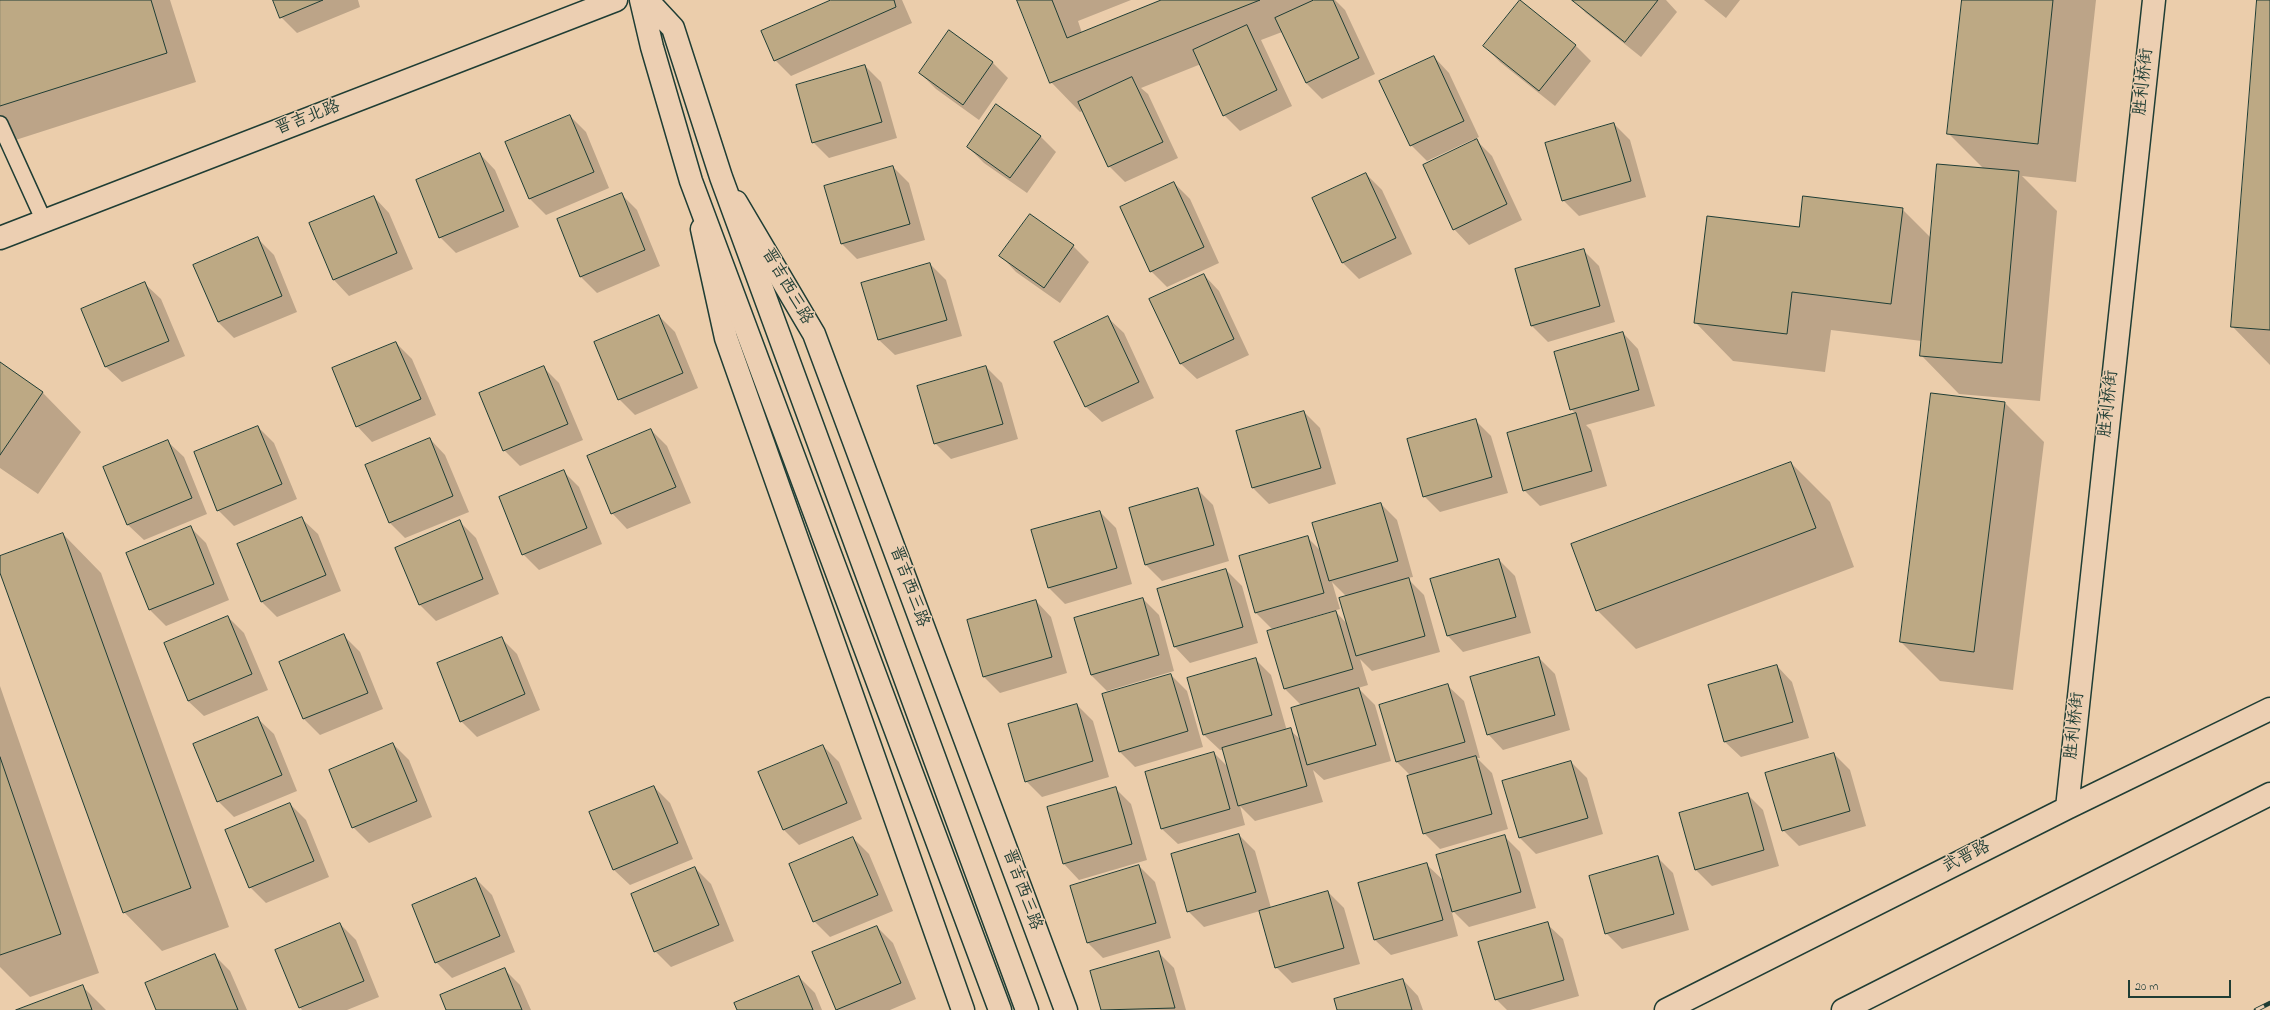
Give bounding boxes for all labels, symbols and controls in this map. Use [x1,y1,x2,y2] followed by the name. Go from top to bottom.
[2131,47,2159,117] street label: 胜利桥街
[273,97,343,141] street label: 晋吉北路
[756,245,816,329] street label: 晋吉西三路
[2096,369,2124,439] street label: 胜利桥街
[884,544,932,630] street label: 晋吉西三路
[2062,691,2090,761] street label: 胜利桥街
[1940,837,1994,879] street label: 武晋路
[997,847,1045,933] street label: 晋吉西三路
[2130,972,2233,998] scale bar
[2135,978,2158,996] text: 20 m

